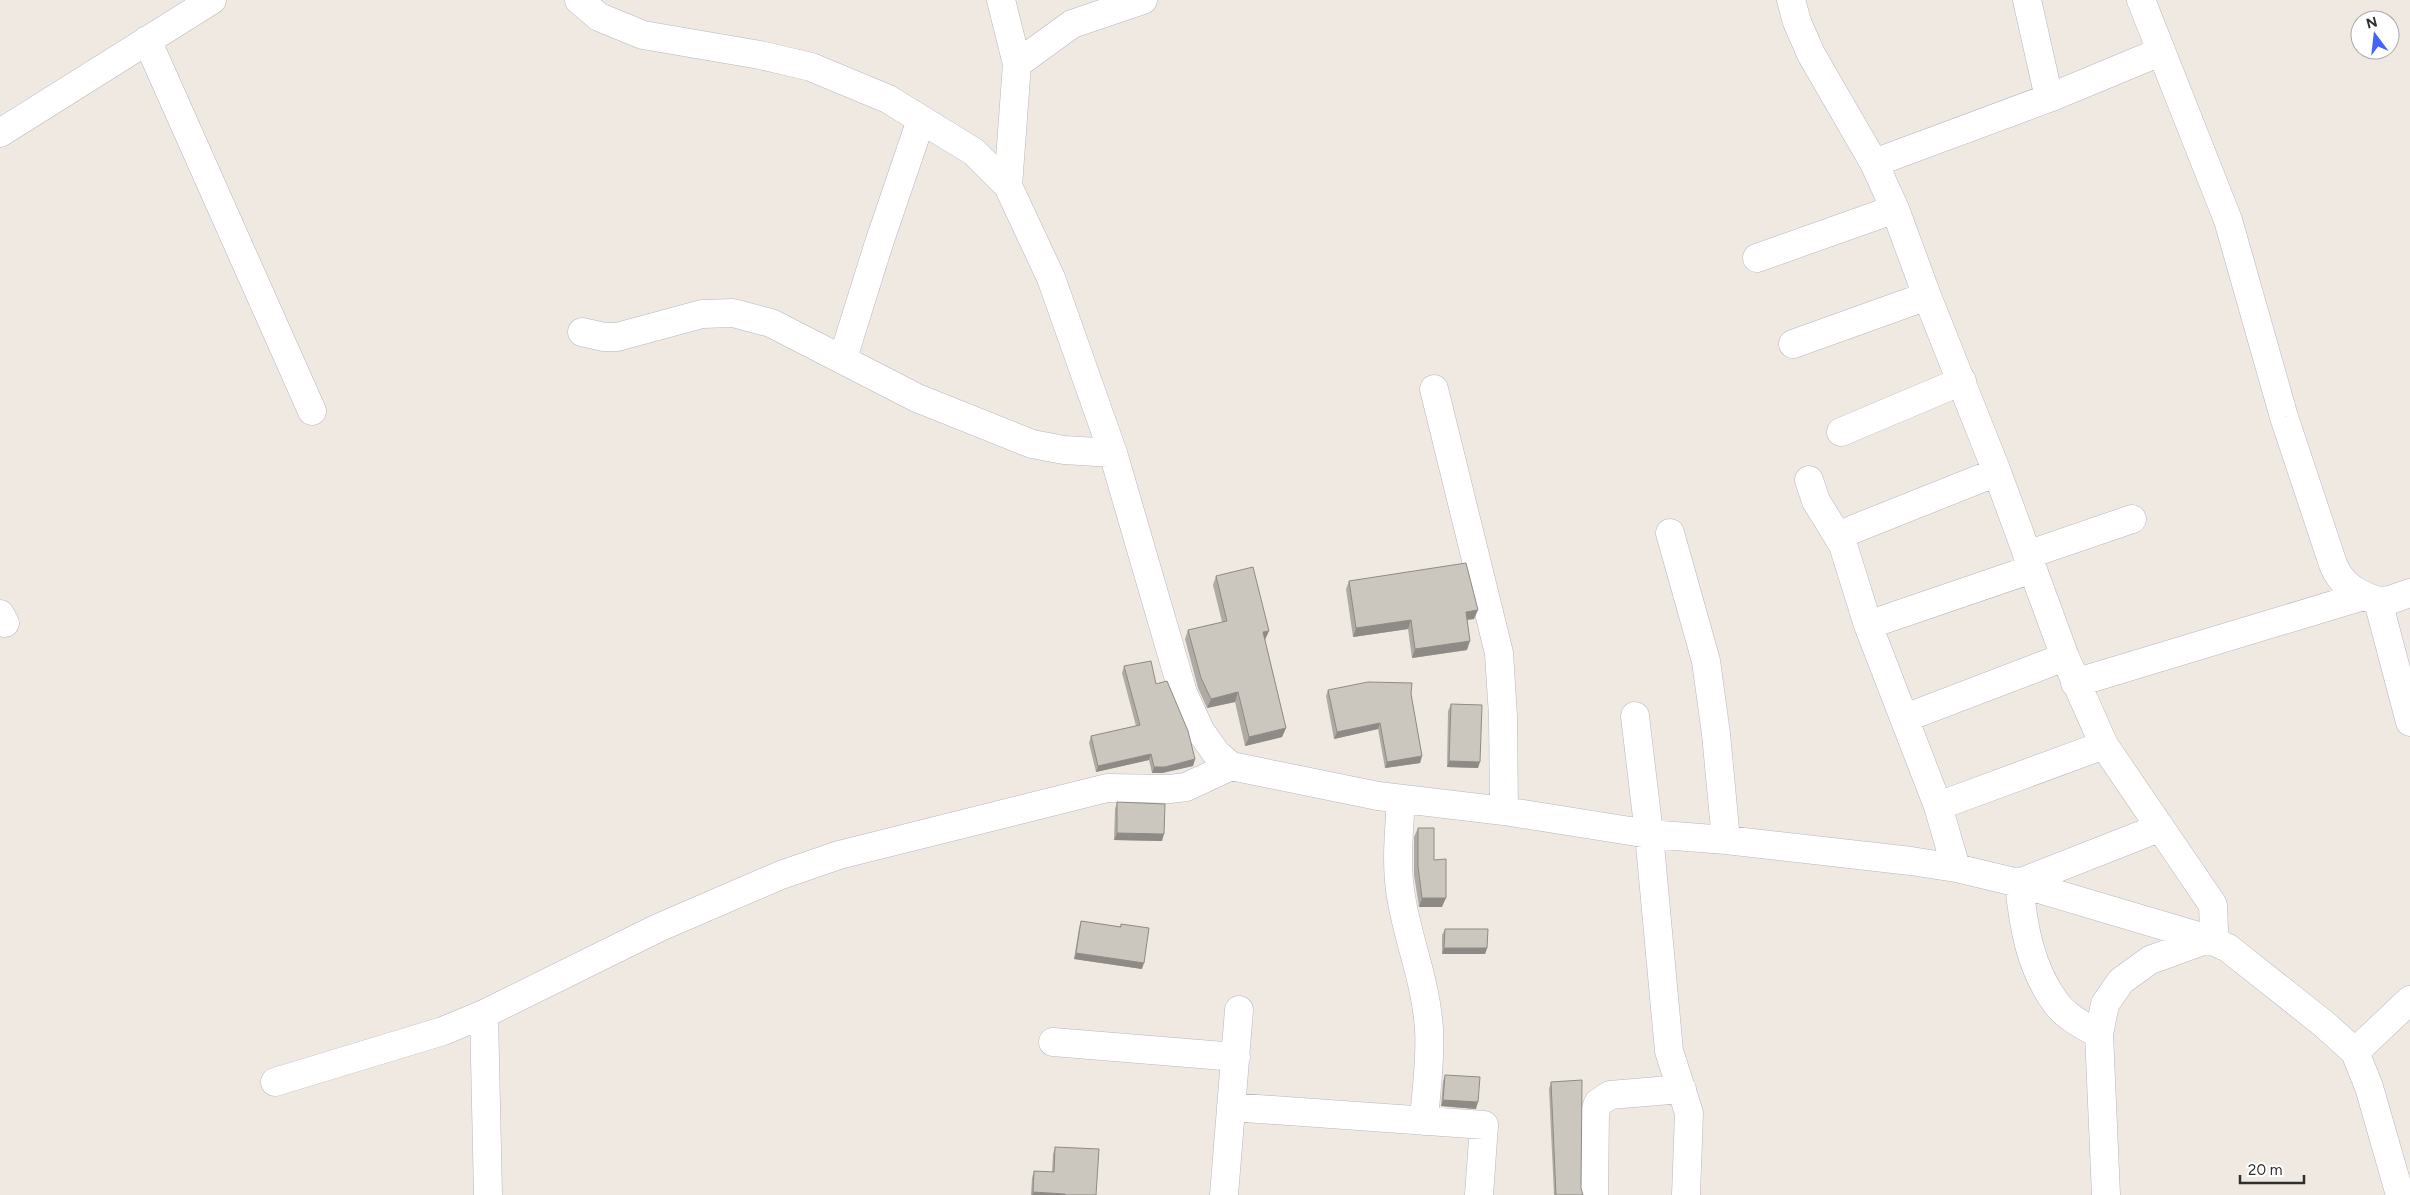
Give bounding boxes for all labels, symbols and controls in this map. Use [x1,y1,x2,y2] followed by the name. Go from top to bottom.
[2350,10,2400,60] north arrow
[2364,13,2379,33] text: N
[2240,1152,2304,1184] scale bar
[2248,1161,2282,1179] text: 20 m

